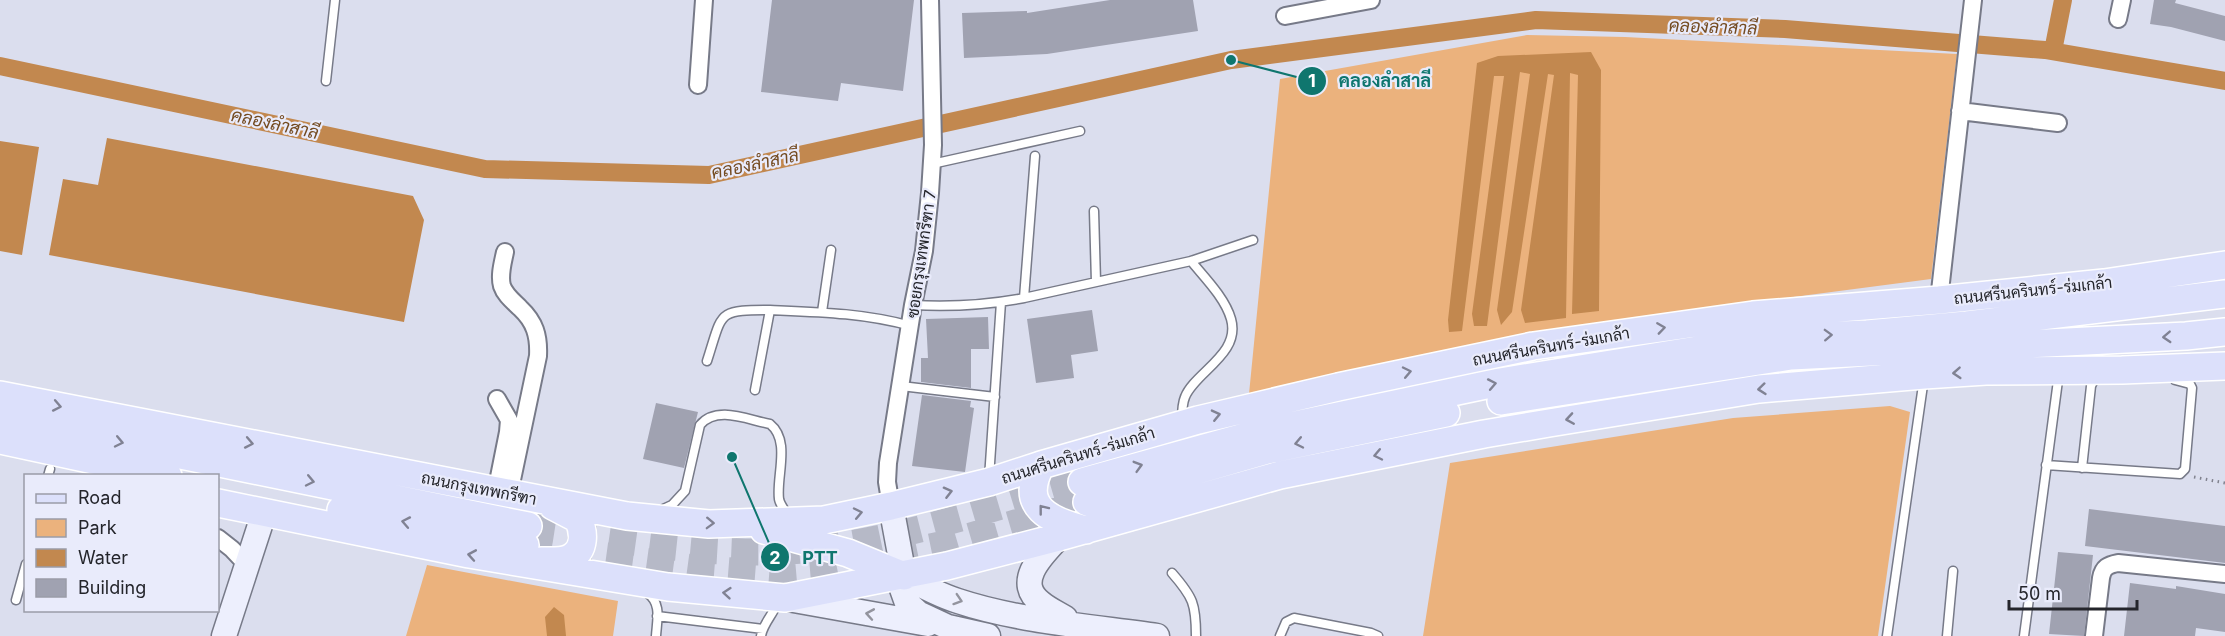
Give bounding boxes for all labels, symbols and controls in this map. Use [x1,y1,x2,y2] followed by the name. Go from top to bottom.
[1668,12,1759,39] water label: คลองลำสาลี
[1297,63,1443,99] callout: คลองลำสาลี
[1339,68,1431,91] text: คลองลำสาลี
[1308,70,1316,91] text: 1
[229,102,322,143] water label: คลองลำสาลี
[709,142,801,183] water label: คลองลำสาลี
[901,188,942,320] street label: ซอยกรุงเทพกรีฑา 7
[1953,270,2113,308] street label: ถนนศรีนครินทร์-ร่มเกล้า
[1471,320,1631,370] street label: ถนนศรีนครินทร์-ร่มเกล้า
[1656,322,1665,335] one-way arrow
[1824,329,1833,342] one-way arrow
[2162,331,2171,344] one-way arrow
[1952,366,1961,379] one-way arrow
[1401,367,1411,380] one-way arrow
[1486,378,1496,391] one-way arrow
[1758,382,1767,395] one-way arrow
[52,399,62,412] one-way arrow
[1211,410,1221,423] one-way arrow
[1565,413,1574,425] one-way arrow
[998,420,1157,488] street label: ถนนศรีนครินทร์-ร่มเกล้า
[114,435,124,448] one-way arrow
[244,436,254,449] one-way arrow
[1294,436,1304,449] one-way arrow
[1373,448,1383,461] one-way arrow
[1133,461,1143,474] one-way arrow
[419,466,539,511] street label: ถนนกรุงเทพกรีฑา
[24,474,219,612] legend
[305,474,315,487] one-way arrow
[78,487,121,508] text: Road
[942,487,953,499] one-way arrow
[1039,505,1050,516] one-way arrow
[853,507,863,520] one-way arrow
[401,516,411,529] one-way arrow
[78,517,117,538] text: Park
[705,517,714,529] one-way arrow
[760,539,850,575] callout: PTT
[78,547,128,568] text: Water
[769,547,781,568] text: 2
[802,547,838,568] text: PTT
[467,549,477,562] one-way arrow
[2009,573,2136,611] scale bar
[78,577,146,598] text: Building
[2018,583,2061,604] text: 50 m
[722,587,732,600] one-way arrow
[952,593,962,606] one-way arrow
[865,608,875,620] one-way arrow

